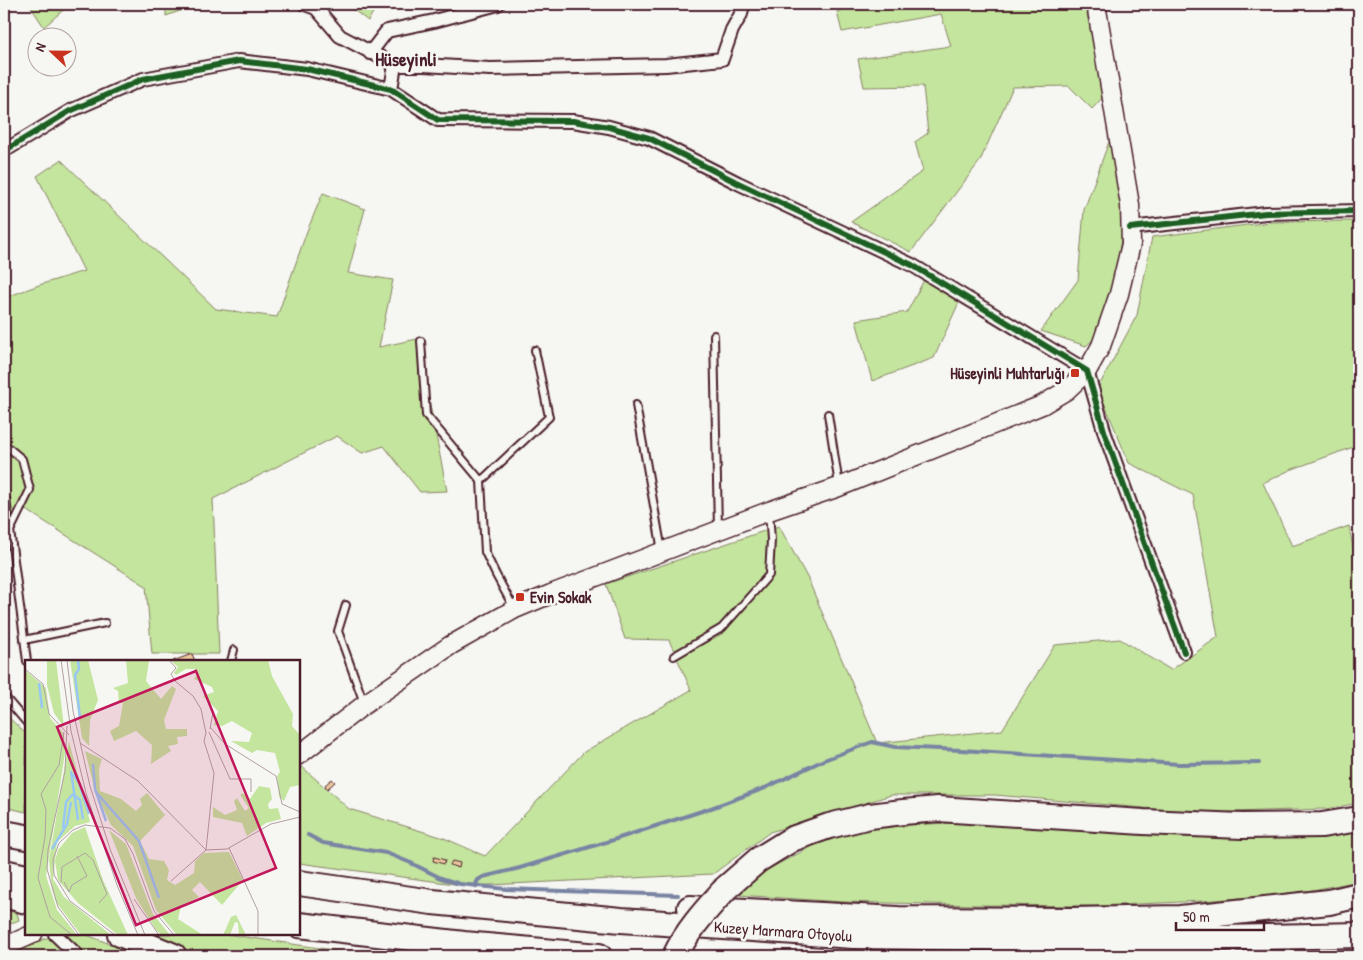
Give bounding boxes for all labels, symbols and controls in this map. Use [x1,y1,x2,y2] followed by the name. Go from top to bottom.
[28,28,78,78] north arrow
[29,39,50,54] text: N
[375,46,437,73] district label: Hüseyinli
[950,362,1065,385] place label: Hüseyinli Muhtarlığı
[1069,367,1081,379] marker: Hüseyinli Muhtarlığı
[530,586,592,608] place label: Evin Sokak
[514,591,526,603] marker: Evin Sokak
[25,660,300,935] inset map
[1176,900,1263,932] scale bar
[1183,906,1210,927] text: 50 m
[713,915,853,947] street label: Kuzey Marmara Otoyolu

